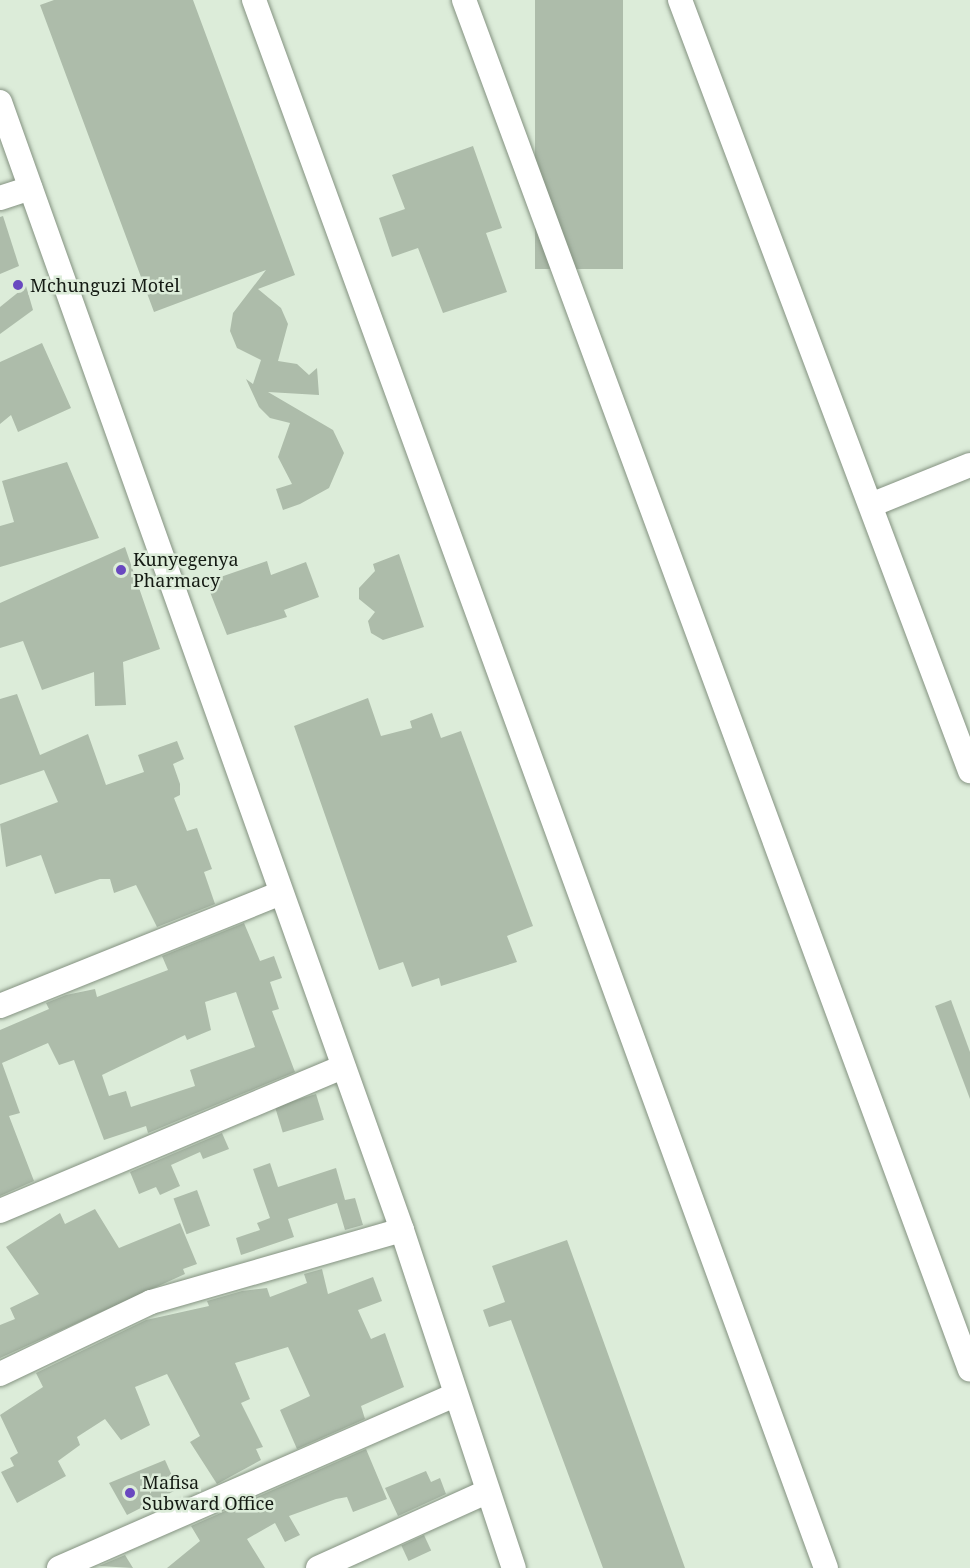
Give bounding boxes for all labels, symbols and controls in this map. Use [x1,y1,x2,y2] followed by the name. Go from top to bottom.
[30,274,180,296] place label: Mchunguzi Motel
[11,278,25,292] marker: Mchunguzi Motel
[133,549,239,592] place label: Kunyegenya Pharmacy
[114,563,128,577] marker: Kunyegenya Pharmacy
[142,1472,274,1514] place label: Mafisa Subward Office
[123,1486,137,1500] marker: Mafisa Subward Office

